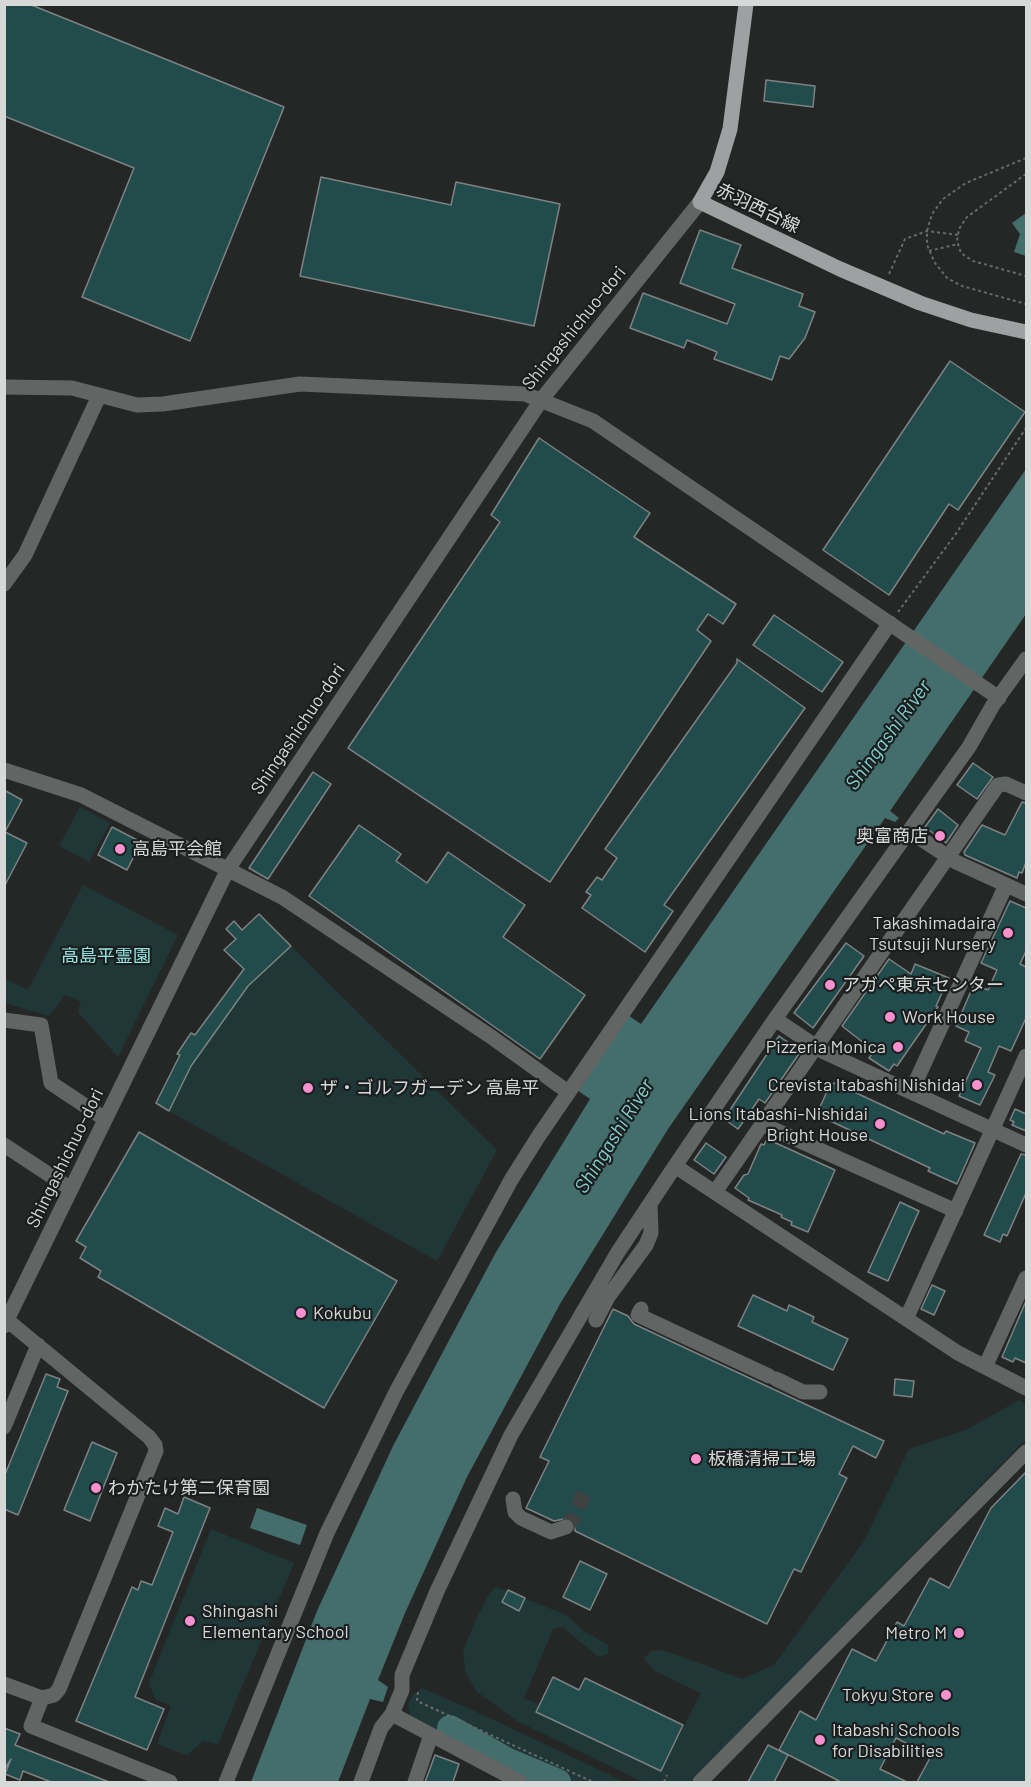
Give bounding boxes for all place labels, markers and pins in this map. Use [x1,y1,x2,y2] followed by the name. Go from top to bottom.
[856,825,928,847] place label: 奥富商店
[933,829,947,843] marker: 奥富商店
[132,838,222,860] place label: 高島平会館
[113,842,127,856] marker: 高島平会館
[869,912,996,954] place label: Takashimadaira Tsutsuji Nursery
[1001,926,1015,940] marker: Takashimadaira Tsutsuji Nursery
[842,974,1004,996] place label: アガペ東京センター
[823,978,837,992] marker: アガペ東京センター
[902,1006,995,1028] place label: Work House
[883,1010,897,1024] marker: Work House
[766,1036,886,1058] place label: Pizzeria Monica
[891,1040,905,1054] marker: Pizzeria Monica
[768,1074,965,1096] place label: Crevista Itabashi Nishidai
[320,1077,540,1099] place label: ザ・ゴルフガーデン 高島平
[970,1078,984,1092] marker: Crevista Itabashi Nishidai
[301,1081,315,1095] marker: ザ・ゴルフガーデン 高島平
[689,1103,868,1146] place label: Lions Itabashi-Nishidai Bright House
[873,1117,887,1131] marker: Lions Itabashi-Nishidai Bright House
[313,1302,372,1324] place label: Kokubu
[294,1306,308,1320] marker: Kokubu
[708,1448,816,1470] place label: 板橋清掃工場
[689,1452,703,1466] marker: 板橋清掃工場
[108,1477,270,1499] place label: わかたけ第二保育園
[89,1481,103,1495] marker: わかたけ第二保育園
[202,1600,349,1642] place label: Shingashi Elementary School
[183,1614,197,1628] marker: Shingashi Elementary School
[885,1622,947,1644] place label: Metro M
[952,1626,966,1640] marker: Metro M
[842,1684,934,1706] place label: Tokyu Store
[939,1688,953,1702] marker: Tokyu Store
[832,1719,960,1762] place label: Itabashi Schools for Disabilities
[813,1733,827,1747] marker: Itabashi Schools for Disabilities

